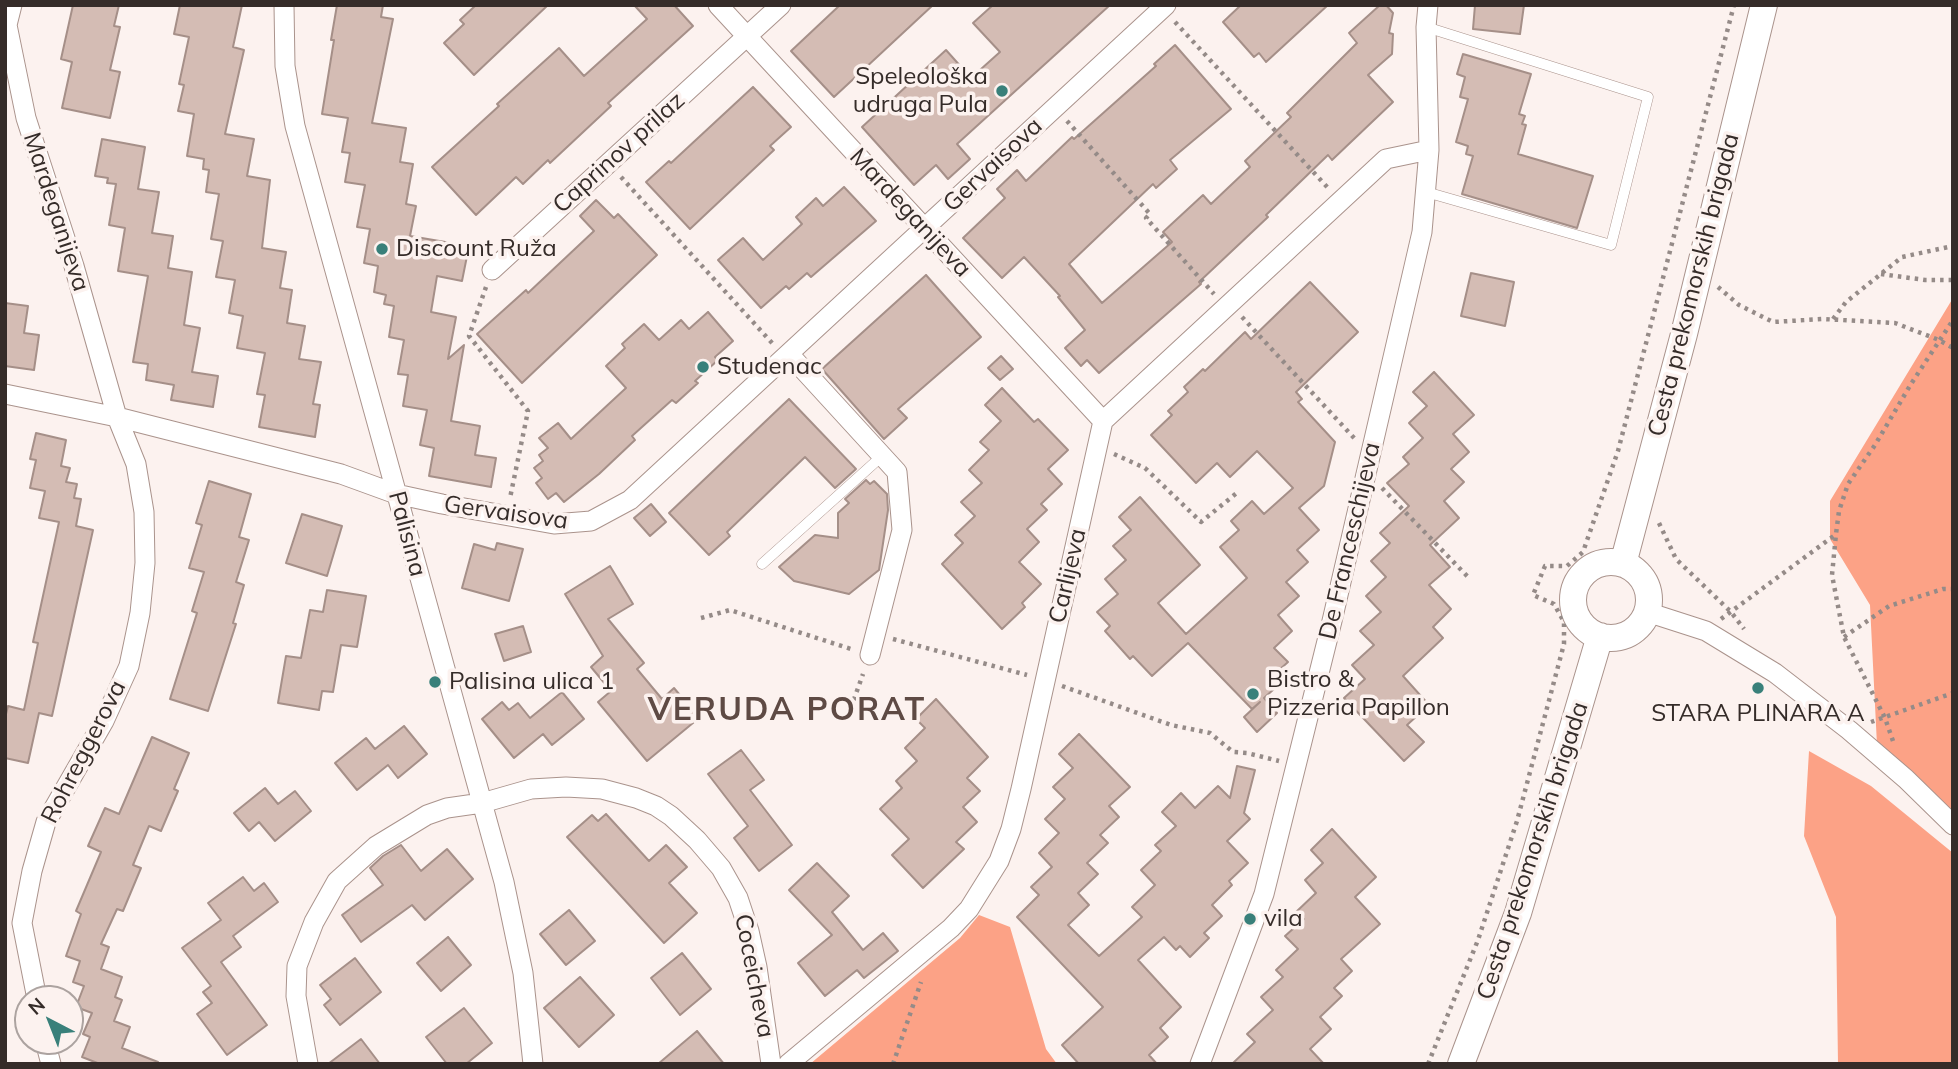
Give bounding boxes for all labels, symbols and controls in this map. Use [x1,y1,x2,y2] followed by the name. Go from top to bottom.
[853,63,988,119] place label: Speleološka udruga Pula
[994,83,1010,99] marker: Speleološka udruga Pula
[547,86,691,220] street label: Caprinov prilaz
[937,112,1049,218] street label: Gervaisova
[17,129,95,295] street label: Mardeganijeva
[1642,130,1746,440] street label: Cesta prekomorskih brigada
[843,143,977,283] street label: Mardeganijeva
[396,235,557,263] place label: Discount Ruža
[374,241,390,257] marker: Discount Ruža
[717,353,822,381] place label: Studenac
[695,359,711,375] marker: Studenac
[1313,440,1387,642] street label: De Franceschijeva
[382,488,432,580] street label: Palisina
[442,490,570,536] street label: Gervaisova
[1043,526,1093,626] street label: Carlijeva
[1267,666,1450,722] place label: Bistro & Pizzeria Papillon
[449,668,614,696] place label: Palisina ulica 1
[427,674,443,690] marker: Palisina ulica 1
[36,676,132,828] street label: Rohreggerova
[1750,680,1766,696] marker: STARA PLINARA A
[1245,686,1261,702] marker: Bistro & Pizzeria Papillon
[649,691,925,729] district label: VERUDA PORAT
[1471,698,1595,1004] street label: Cesta prekomorskih brigada
[1651,700,1865,728] place label: STARA PLINARA A
[1264,905,1303,933] place label: vila
[1242,911,1258,927] marker: vila
[728,912,780,1040] street label: Coceicheva
[14,985,84,1055] north arrow
[23,992,50,1020] text: N

